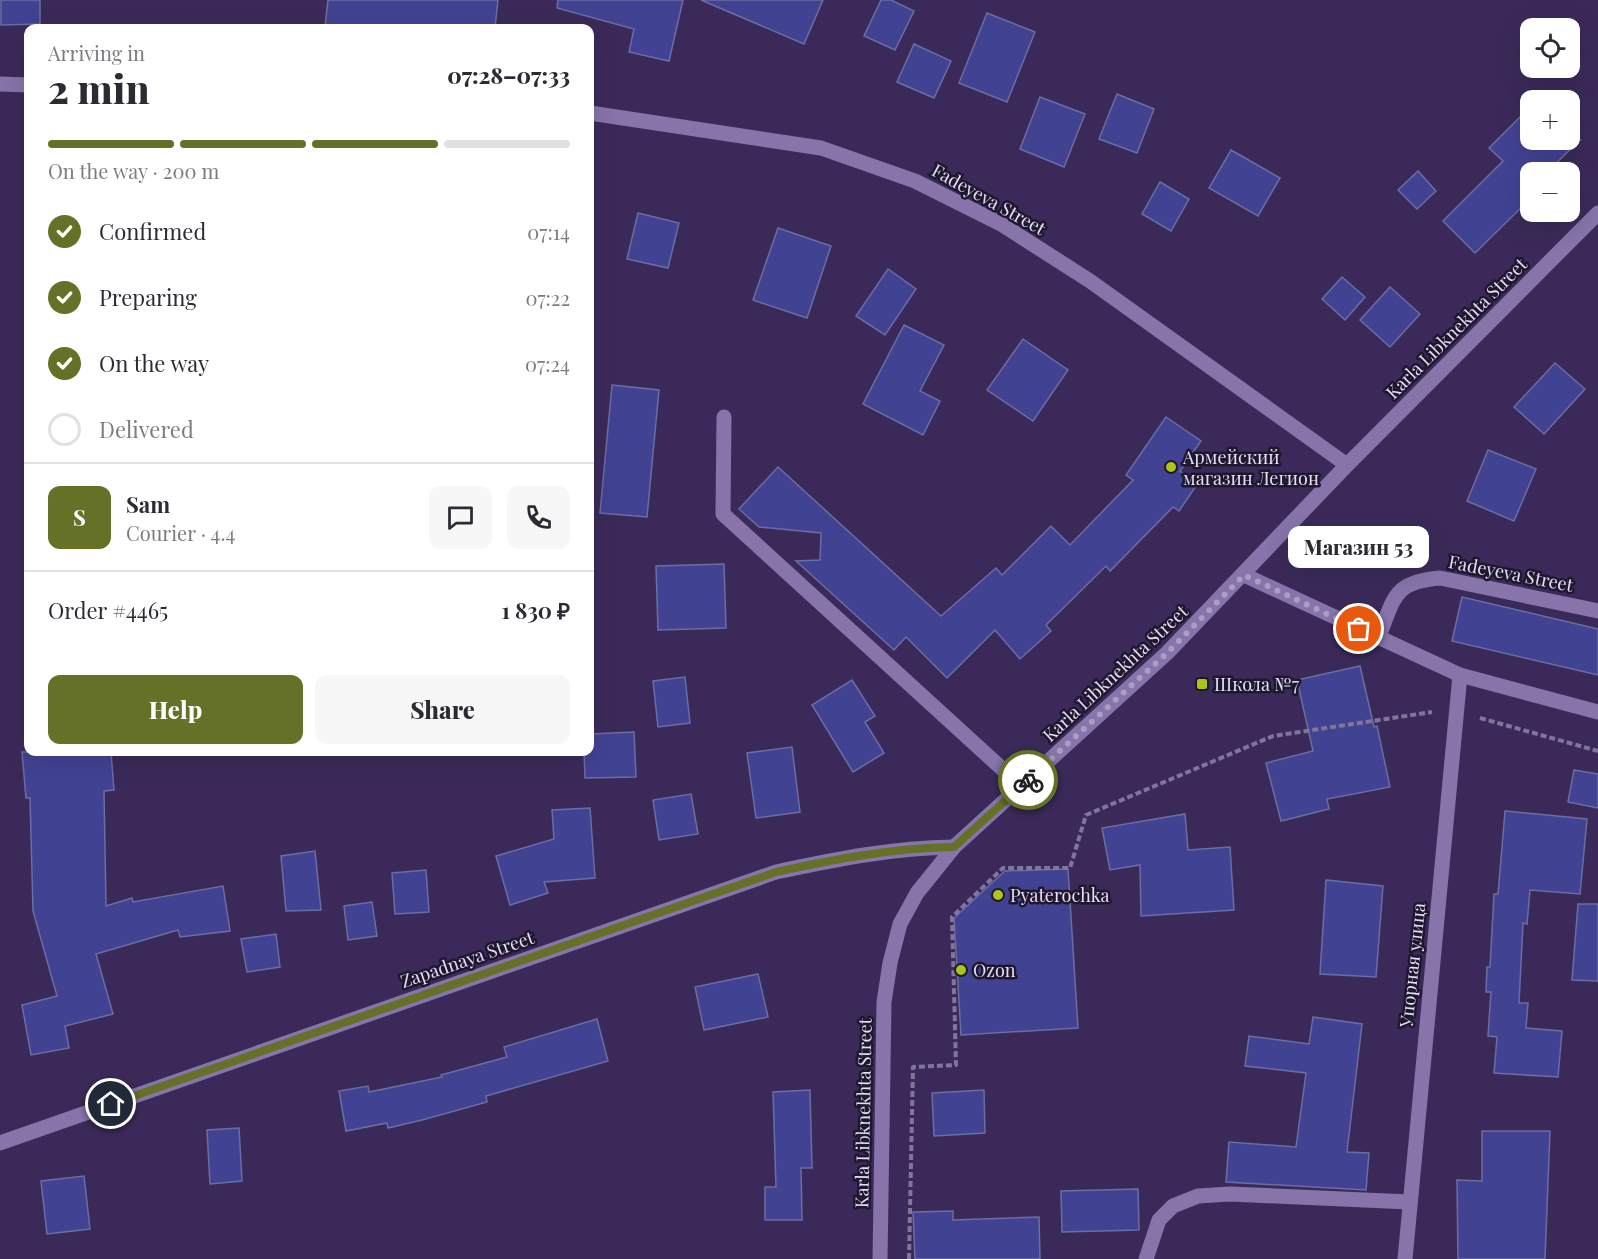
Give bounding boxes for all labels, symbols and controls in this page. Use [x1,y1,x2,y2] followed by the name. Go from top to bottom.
[1520,18,1580,222] map controls
[1520,18,1580,78] button: locate
[48,39,145,66] text: Arriving in
[447,60,570,90] text: 07:28–07:33
[48,62,150,114] text: 2 min
[1520,90,1580,150] button: +
[48,157,219,184] text: On the way · 200 m
[928,158,1051,240] street label: Fadeyeva Street
[1520,162,1580,222] button: −
[48,215,81,248] icon: check
[99,216,206,246] text: Confirmed
[527,218,570,245] text: 07:14
[1380,252,1532,404] street label: Karla Libknekhta Street
[48,281,81,314] icon: check
[99,282,197,312] text: Preparing
[525,284,570,311] text: 07:22
[48,347,81,380] icon: check
[99,348,209,378] text: On the way
[525,350,570,377] text: 07:24
[99,414,194,444] text: Delivered
[1182,445,1319,490] place label: Армейский магазин Легион
[1164,460,1178,474] marker: Армейский магазин Легион
[429,486,492,549] button: chat
[507,486,570,549] button: phone
[126,489,170,519] text: Sam
[73,502,86,532] text: S
[126,519,235,546] text: Courier · 4.4
[1288,527,1430,569] callout: Магазин 53
[1304,533,1413,560] text: Магазин 53
[1447,549,1576,597] street label: Fadeyeva Street
[48,595,168,625] text: Order #4465
[502,595,570,625] text: 1 830 ₽
[1037,599,1193,747] street label: Karla Libknekhta Street
[1333,603,1384,654] pin
[1342,612,1375,645] icon: bag
[1214,672,1300,696] place label: Школа №7
[48,675,303,744] button: Help
[315,675,570,744] button: Share
[1195,677,1209,691] marker: Школа №7
[998,750,1058,810] courier
[1012,764,1045,797] icon: bike
[1010,883,1110,907] place label: Pyaterochka
[991,888,1005,902] marker: Pyaterochka
[1393,901,1430,1029] street label: Упорная улица
[397,925,538,993] street label: Zapadnaya Street
[973,958,1016,982] place label: Ozon
[954,963,968,977] marker: Ozon
[849,1017,877,1208] street label: Karla Libknekhta Street
[85,1078,136,1129] pin
[94,1087,127,1120] icon: home

